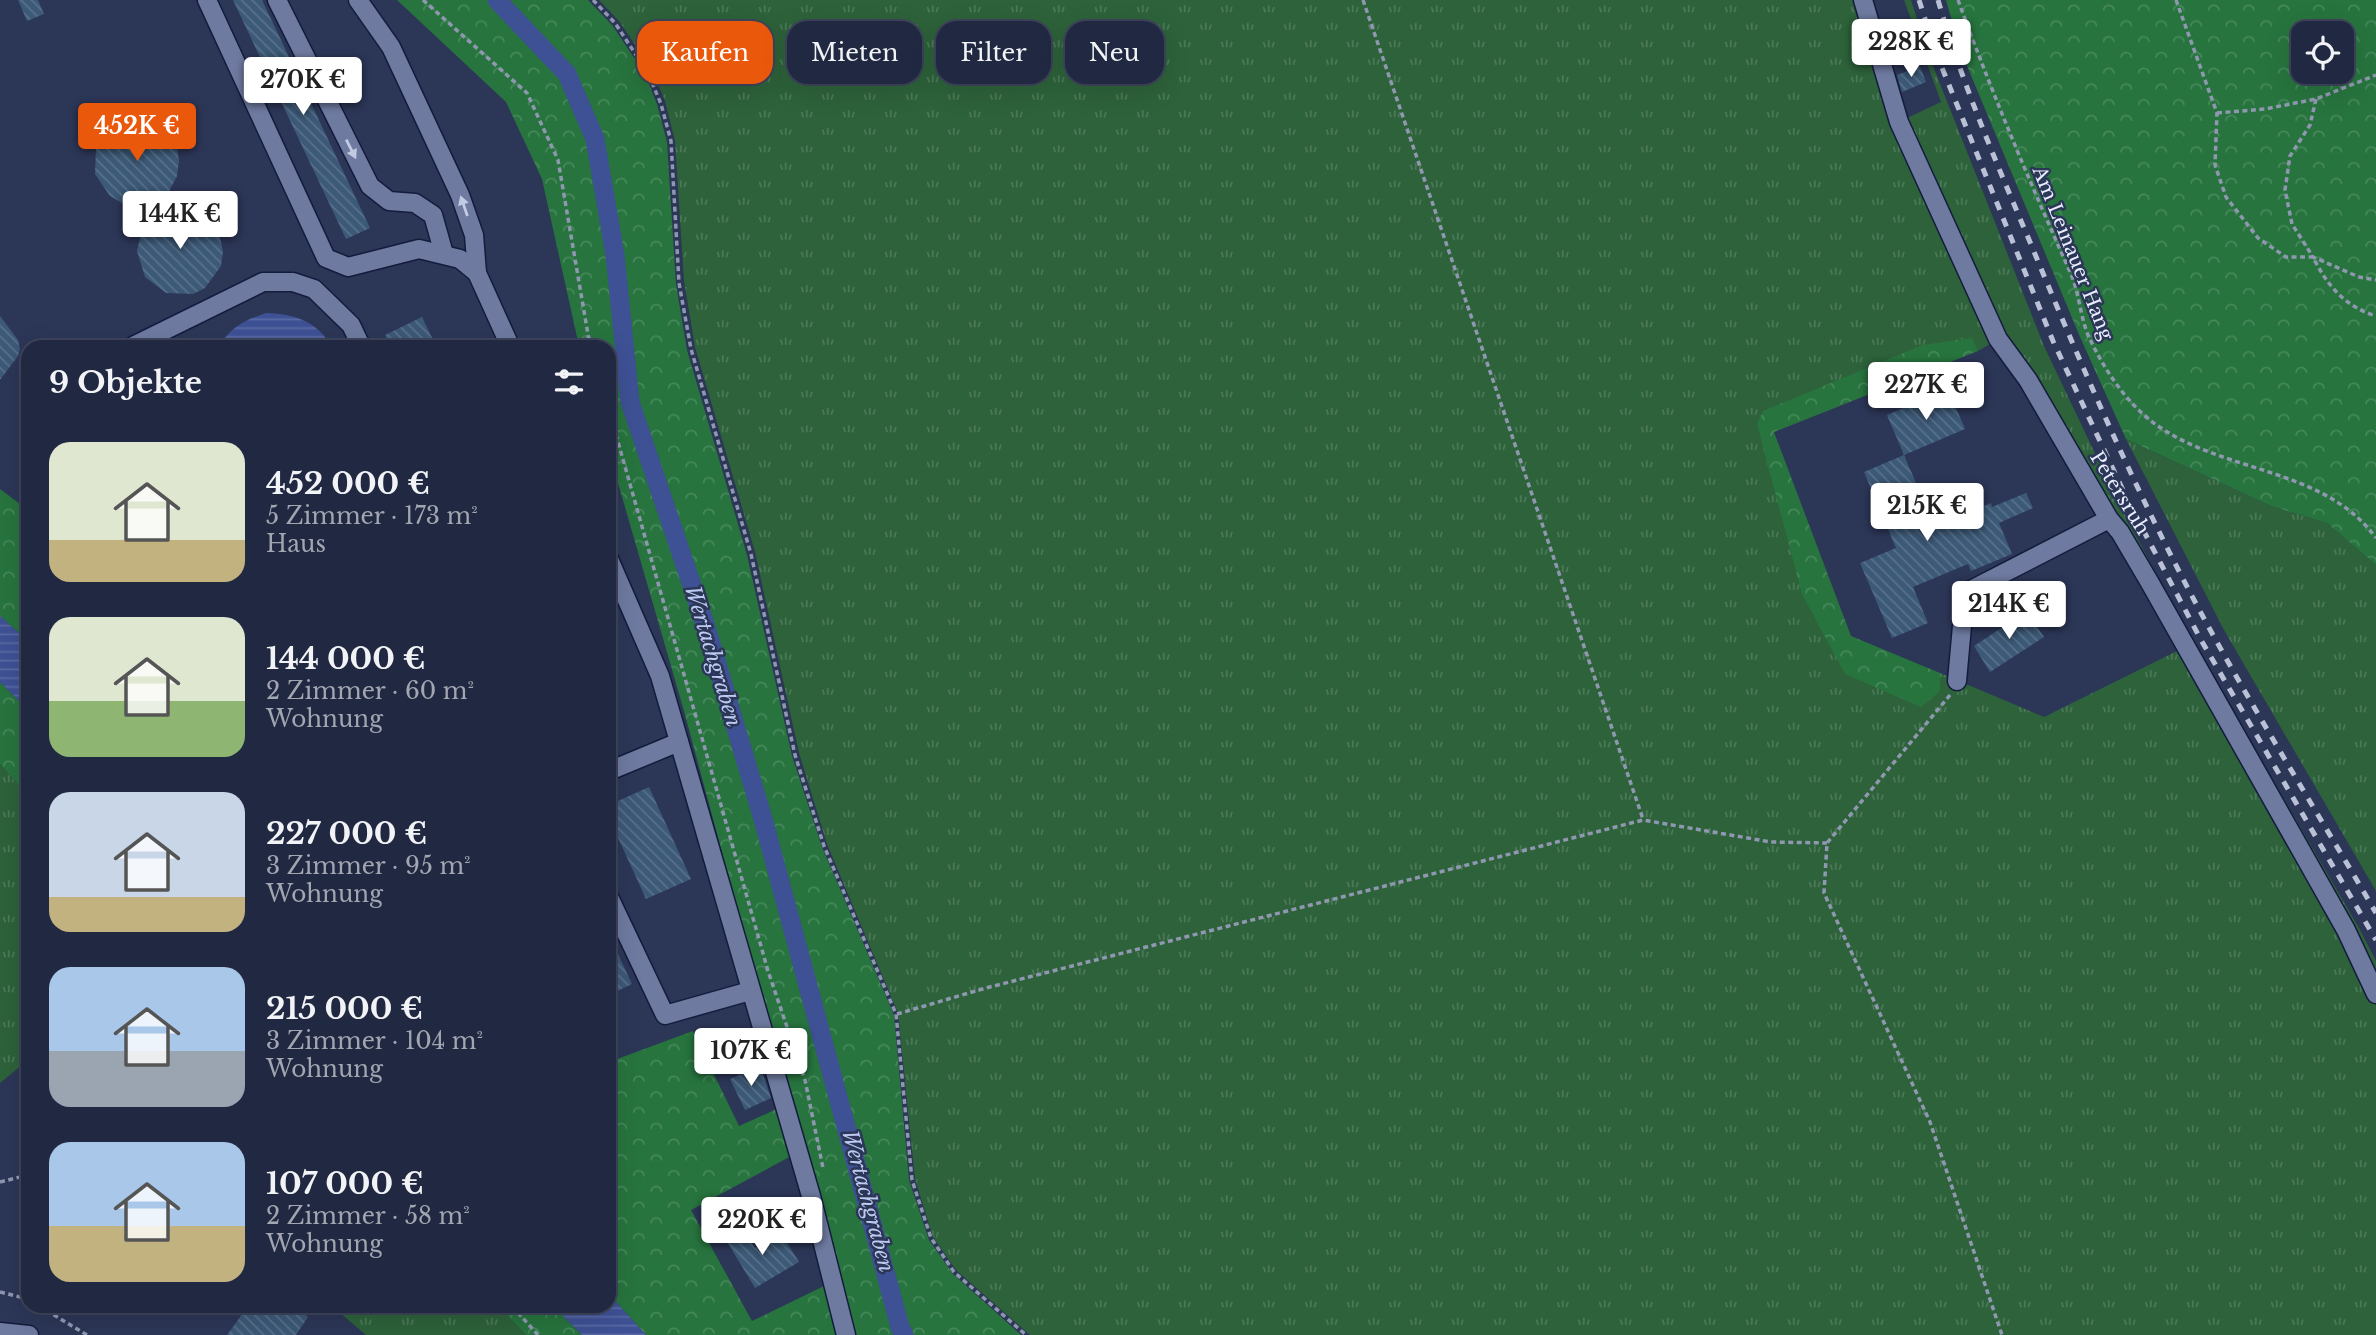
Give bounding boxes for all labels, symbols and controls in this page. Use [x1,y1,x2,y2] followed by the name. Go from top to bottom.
[1854,20,1968,79] pin: 228K €
[637,21,773,84] chip: Kaufen
[787,21,922,84] chip: Mieten
[936,21,1051,84] chip: Filter
[1065,21,1164,84] chip: Neu
[2291,21,2354,84] map controls
[2291,21,2354,84] button: locate
[1868,28,1954,56] text: 228K €
[246,58,360,117] pin: 270K €
[260,66,346,94] text: 270K €
[80,104,194,163] pin: 452K €
[94,112,180,140] text: 452K €
[346,139,357,159] one-way arrow
[2027,162,2119,344] street label: Am Leinauer Hang
[123,191,237,251] pin: 144K €
[458,196,469,217] one-way arrow
[139,200,221,228] text: 144K €
[1869,362,1983,422] pin: 227K €
[550,363,588,401] icon: filters
[49,364,202,401] text: 9 Objekte
[1884,371,1968,399] text: 227K €
[2085,447,2155,539] street label: Petersruh
[266,465,430,502] text: 452 000 €
[105,470,189,554] icon: home
[1870,484,1984,543] pin: 215K €
[1887,492,1967,520] text: 215K €
[266,502,478,530] text: 5 Zimmer · 173 m²
[266,530,326,558] text: Haus
[679,582,747,730] water label: Wertachgraben
[1952,582,2066,641] pin: 214K €
[1968,590,2050,618] text: 214K €
[266,640,426,677] text: 144 000 €
[105,645,189,729] icon: home
[266,677,474,705] text: 2 Zimmer · 60 m²
[266,705,383,733] text: Wohnung
[266,815,427,852] text: 227 000 €
[105,820,189,904] icon: home
[266,852,471,880] text: 3 Zimmer · 95 m²
[266,880,383,908] text: Wohnung
[266,990,423,1027] text: 215 000 €
[105,995,189,1079] icon: home
[266,1027,483,1055] text: 3 Zimmer · 104 m²
[694,1028,808,1088] pin: 107K €
[710,1037,792,1065] text: 107K €
[266,1055,383,1083] text: Wohnung
[836,1127,900,1275] water label: Wertachgraben
[266,1165,424,1202] text: 107 000 €
[105,1170,189,1254] icon: home
[705,1198,819,1257] pin: 220K €
[266,1202,470,1230] text: 2 Zimmer · 58 m²
[717,1206,807,1234] text: 220K €
[266,1230,383,1258] text: Wohnung

